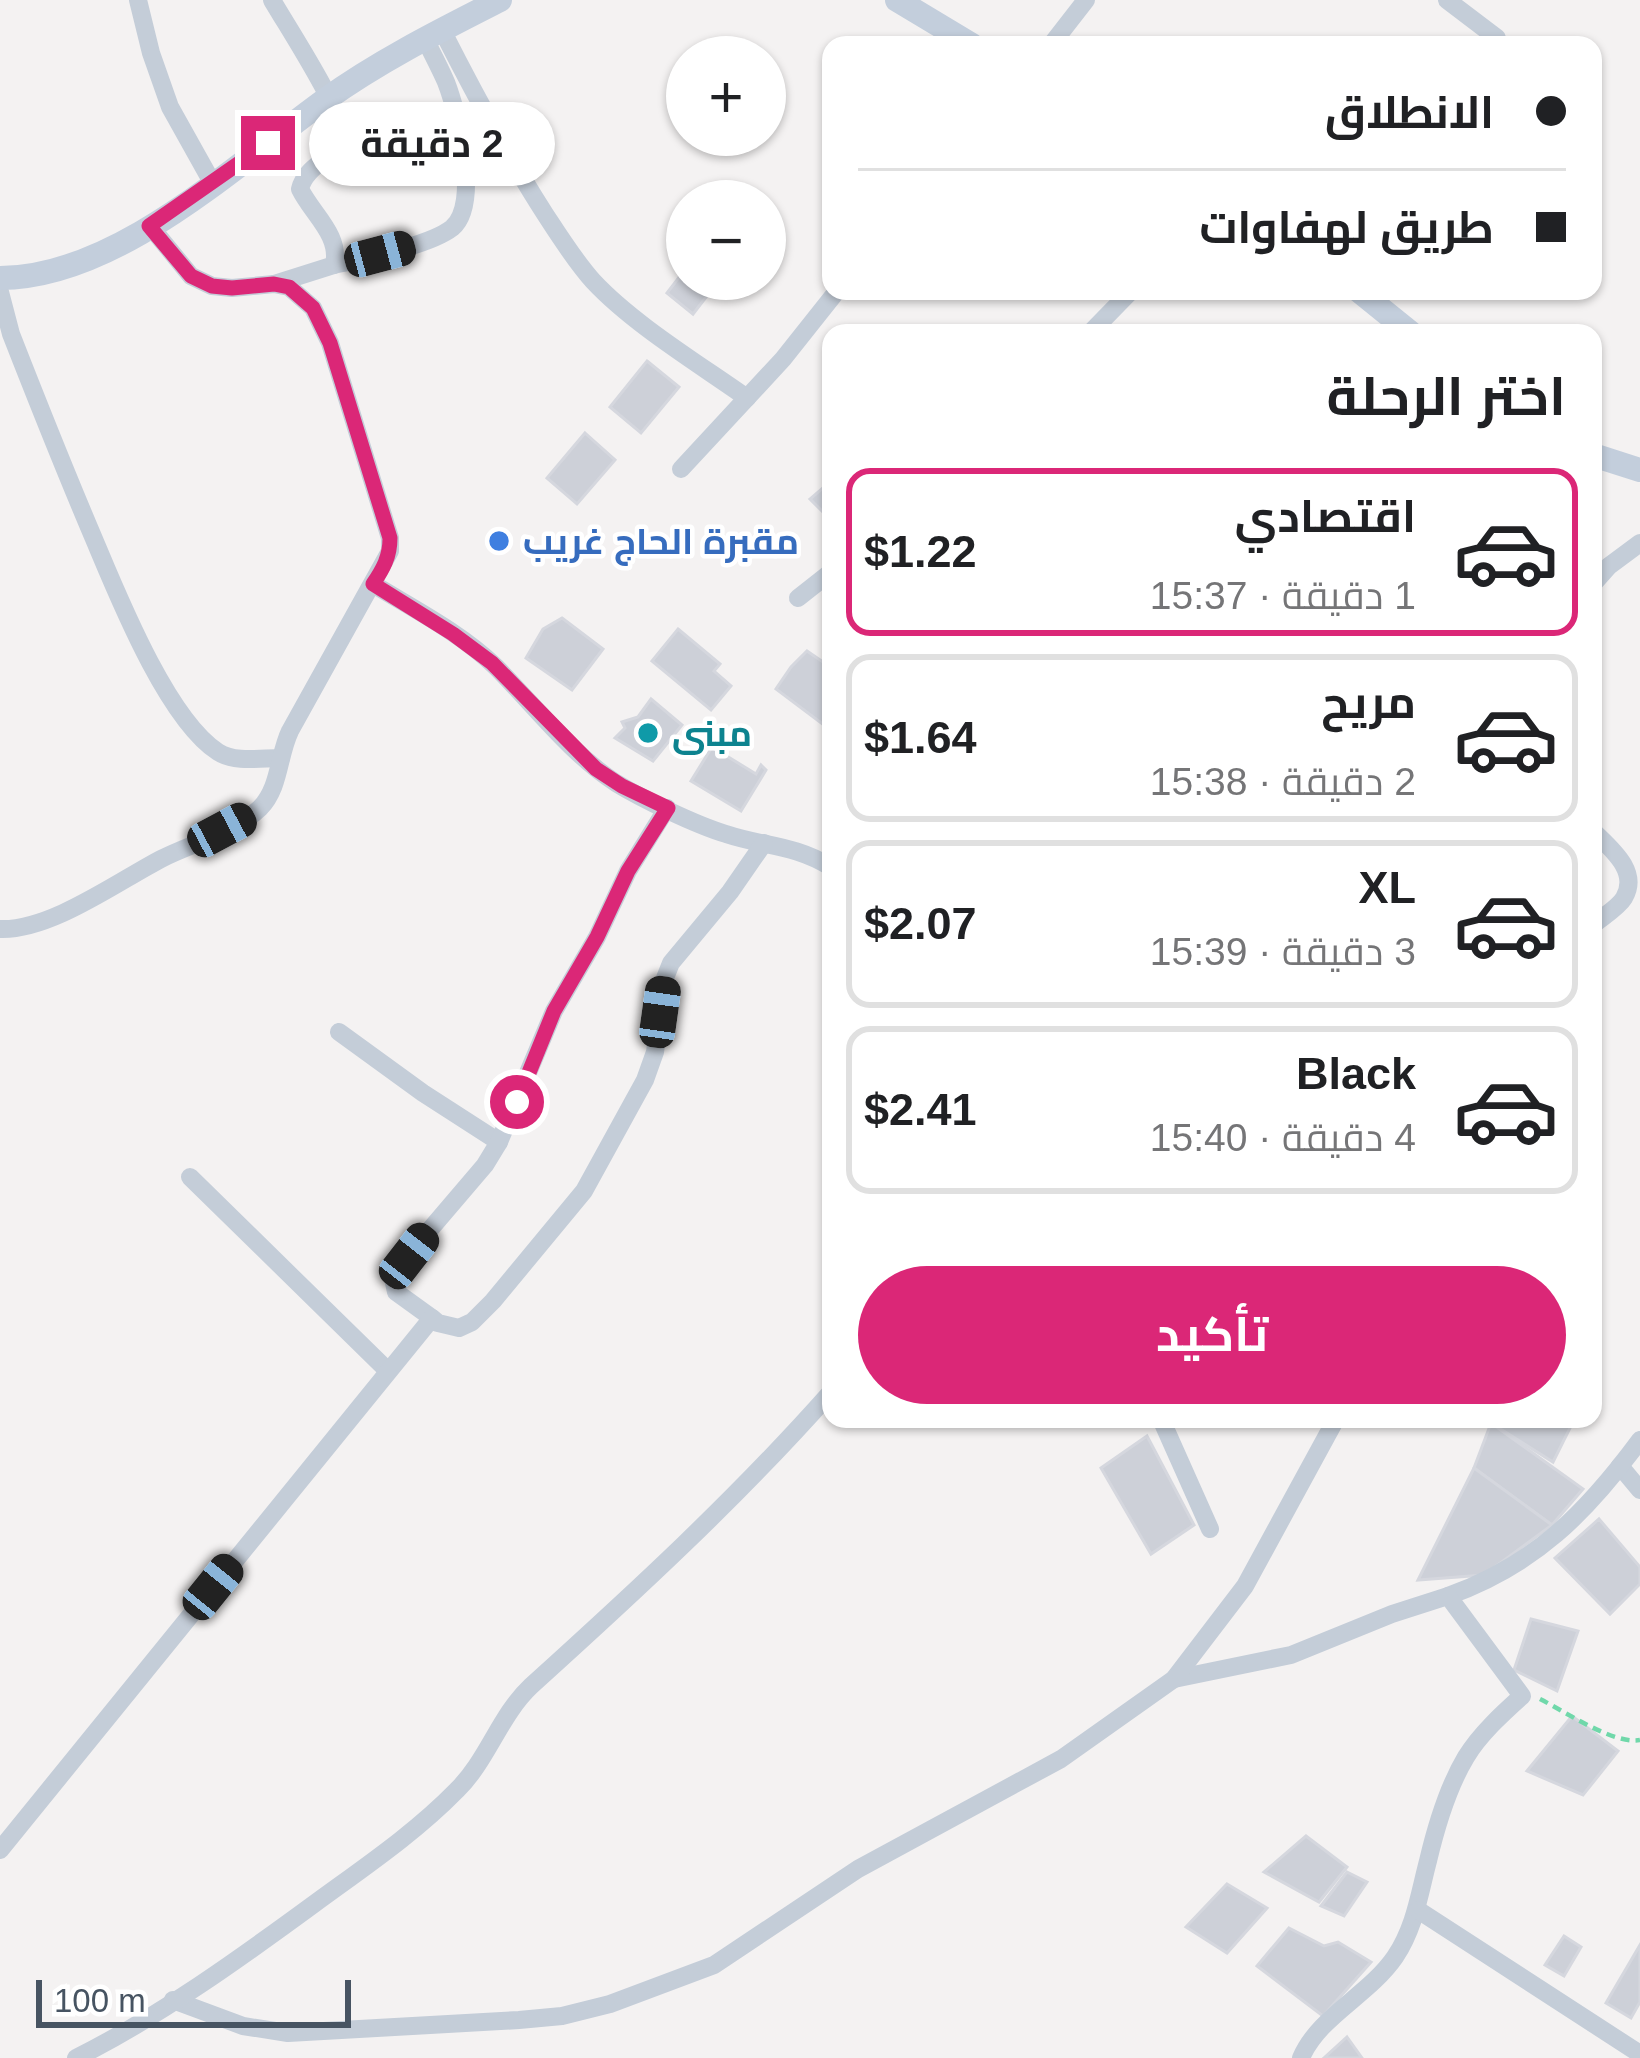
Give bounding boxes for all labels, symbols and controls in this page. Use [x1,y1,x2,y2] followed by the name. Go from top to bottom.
[666,36,786,300] map controls
[666,36,786,156] button: +
[1325,87,1494,138] text: الانطلاق
[310,101,556,185] callout: 2 دقيقة
[241,116,295,170] route end
[361,122,503,165] text: 2 دقيقة
[666,180,786,300] button: −
[1200,202,1494,253] text: طريق لهفاوات
[341,227,419,281] car
[1327,366,1566,426] text: اختر الرحلة
[1235,491,1416,542] text: اقتصادي
[1452,498,1560,606] icon: car
[523,521,799,566] place label: مقبرة الحاج غريب
[864,526,977,577] text: $1.22
[486,528,512,554] marker: مقبرة الحاج غريب
[1150,574,1416,617] text: 1 دقيقة · 15:37
[1321,677,1416,728] text: مريح
[1452,684,1560,792] icon: car
[864,712,977,763] text: $1.64
[672,713,752,755] place label: مبنى
[635,720,661,746] marker: مبنى
[1150,760,1416,803] text: 2 دقيقة · 15:38
[182,797,262,863] car
[1358,862,1416,913] text: XL
[1452,870,1560,978] icon: car
[864,898,977,949] text: $2.07
[1150,930,1416,973] text: 3 دقيقة · 15:39
[637,974,683,1050] car
[1296,1048,1416,1099] text: Black
[1452,1056,1560,1164] icon: car
[490,1075,544,1129] route start
[864,1084,977,1135] text: $2.41
[1150,1116,1416,1159] text: 4 دقيقة · 15:40
[373,1217,445,1295] car
[858,1266,1566,1404] button: تأكيد
[176,1548,250,1626] car
[36,1974,351,2027] scale bar
[54,1982,146,2019] text: 100 m

